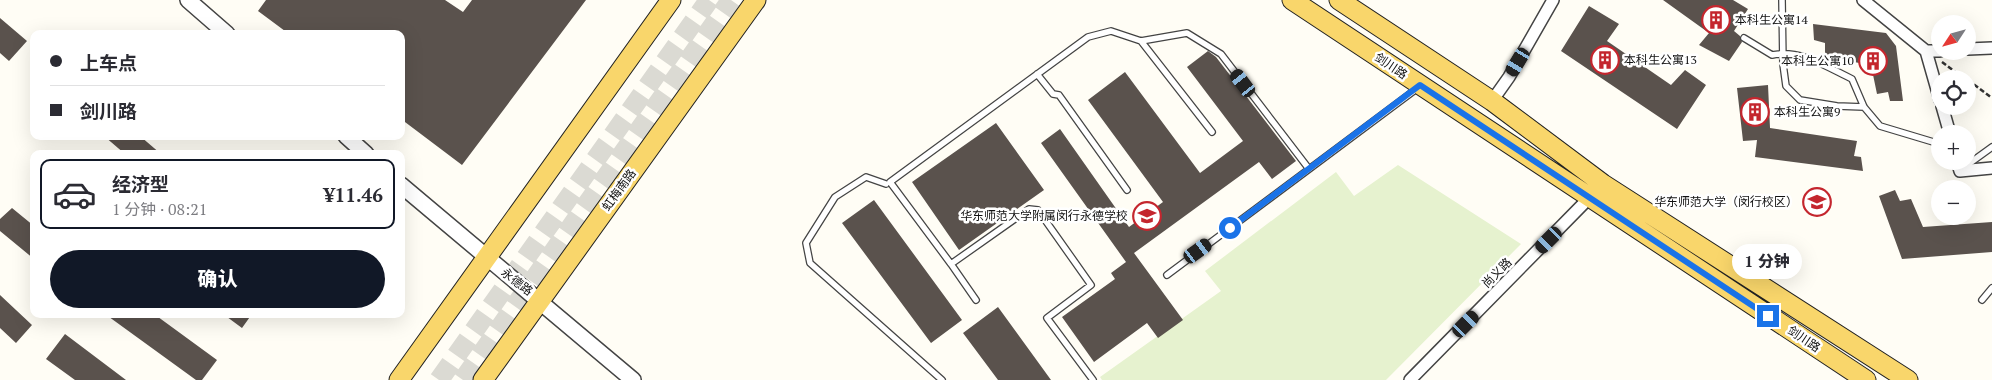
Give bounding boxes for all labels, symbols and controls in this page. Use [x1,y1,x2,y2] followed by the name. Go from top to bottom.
[1701,5,1731,35] building icon: 本科生公寓14
[1735,12,1808,27] place label: 本科生公寓14
[1931,15,1976,60] north arrow
[1931,15,1976,225] map controls
[1503,45,1532,79] car
[1590,45,1620,75] building icon: 本科生公寓13
[1858,46,1888,76] building icon: 本科生公寓10
[1372,49,1410,82] street label: 剑川路
[80,50,137,75] text: 上车点
[1624,52,1697,67] place label: 本科生公寓13
[1781,53,1854,68] place label: 本科生公寓10
[1227,67,1258,99] car
[1931,70,1976,115] button: locate
[1740,97,1770,127] building icon: 本科生公寓9
[80,98,137,123] text: 剑川路
[1774,104,1840,119] place label: 本科生公寓9
[1931,125,1976,170] button: +
[598,166,639,214] street label: 虹梅南路
[112,171,169,196] text: 经济型
[52,172,97,217] icon: car
[1931,180,1976,225] button: −
[324,182,383,207] text: ¥11.46
[1802,187,1832,217] school or university icon: 华东师范大学（闵行校区）
[1654,194,1798,209] place label: 华东师范大学（闵行校区）
[112,198,207,220] text: 1 分钟 · 08:21
[1132,201,1162,231] school or university icon: 华东师范大学附属闵行永德学校
[960,208,1128,223] place label: 华东师范大学附属闵行永德学校
[1219,217,1241,239] route start
[1533,224,1564,256] car
[1181,236,1214,266] car
[1733,244,1803,278] callout: 1 分钟
[50,250,385,308] button: 确认
[1744,250,1790,272] text: 1 分钟
[1479,255,1515,291] street label: 尚义路
[499,265,536,299] street label: 永德路
[1757,305,1779,327] route end
[1450,308,1481,340] car
[1785,322,1823,355] street label: 剑川路

